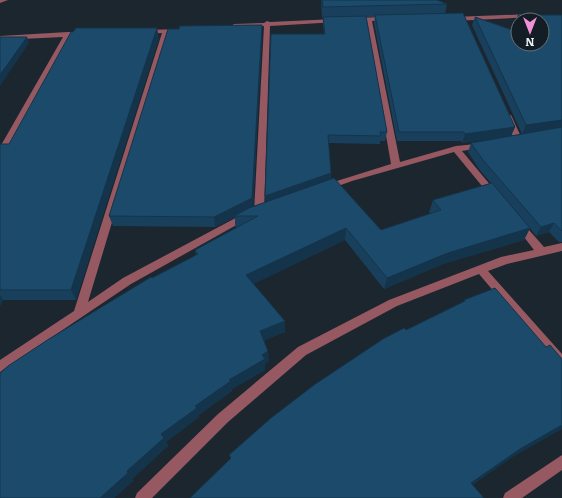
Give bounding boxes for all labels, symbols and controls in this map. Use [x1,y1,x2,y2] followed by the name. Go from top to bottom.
[510,12,550,52] north arrow
[525,35,535,51] text: N

